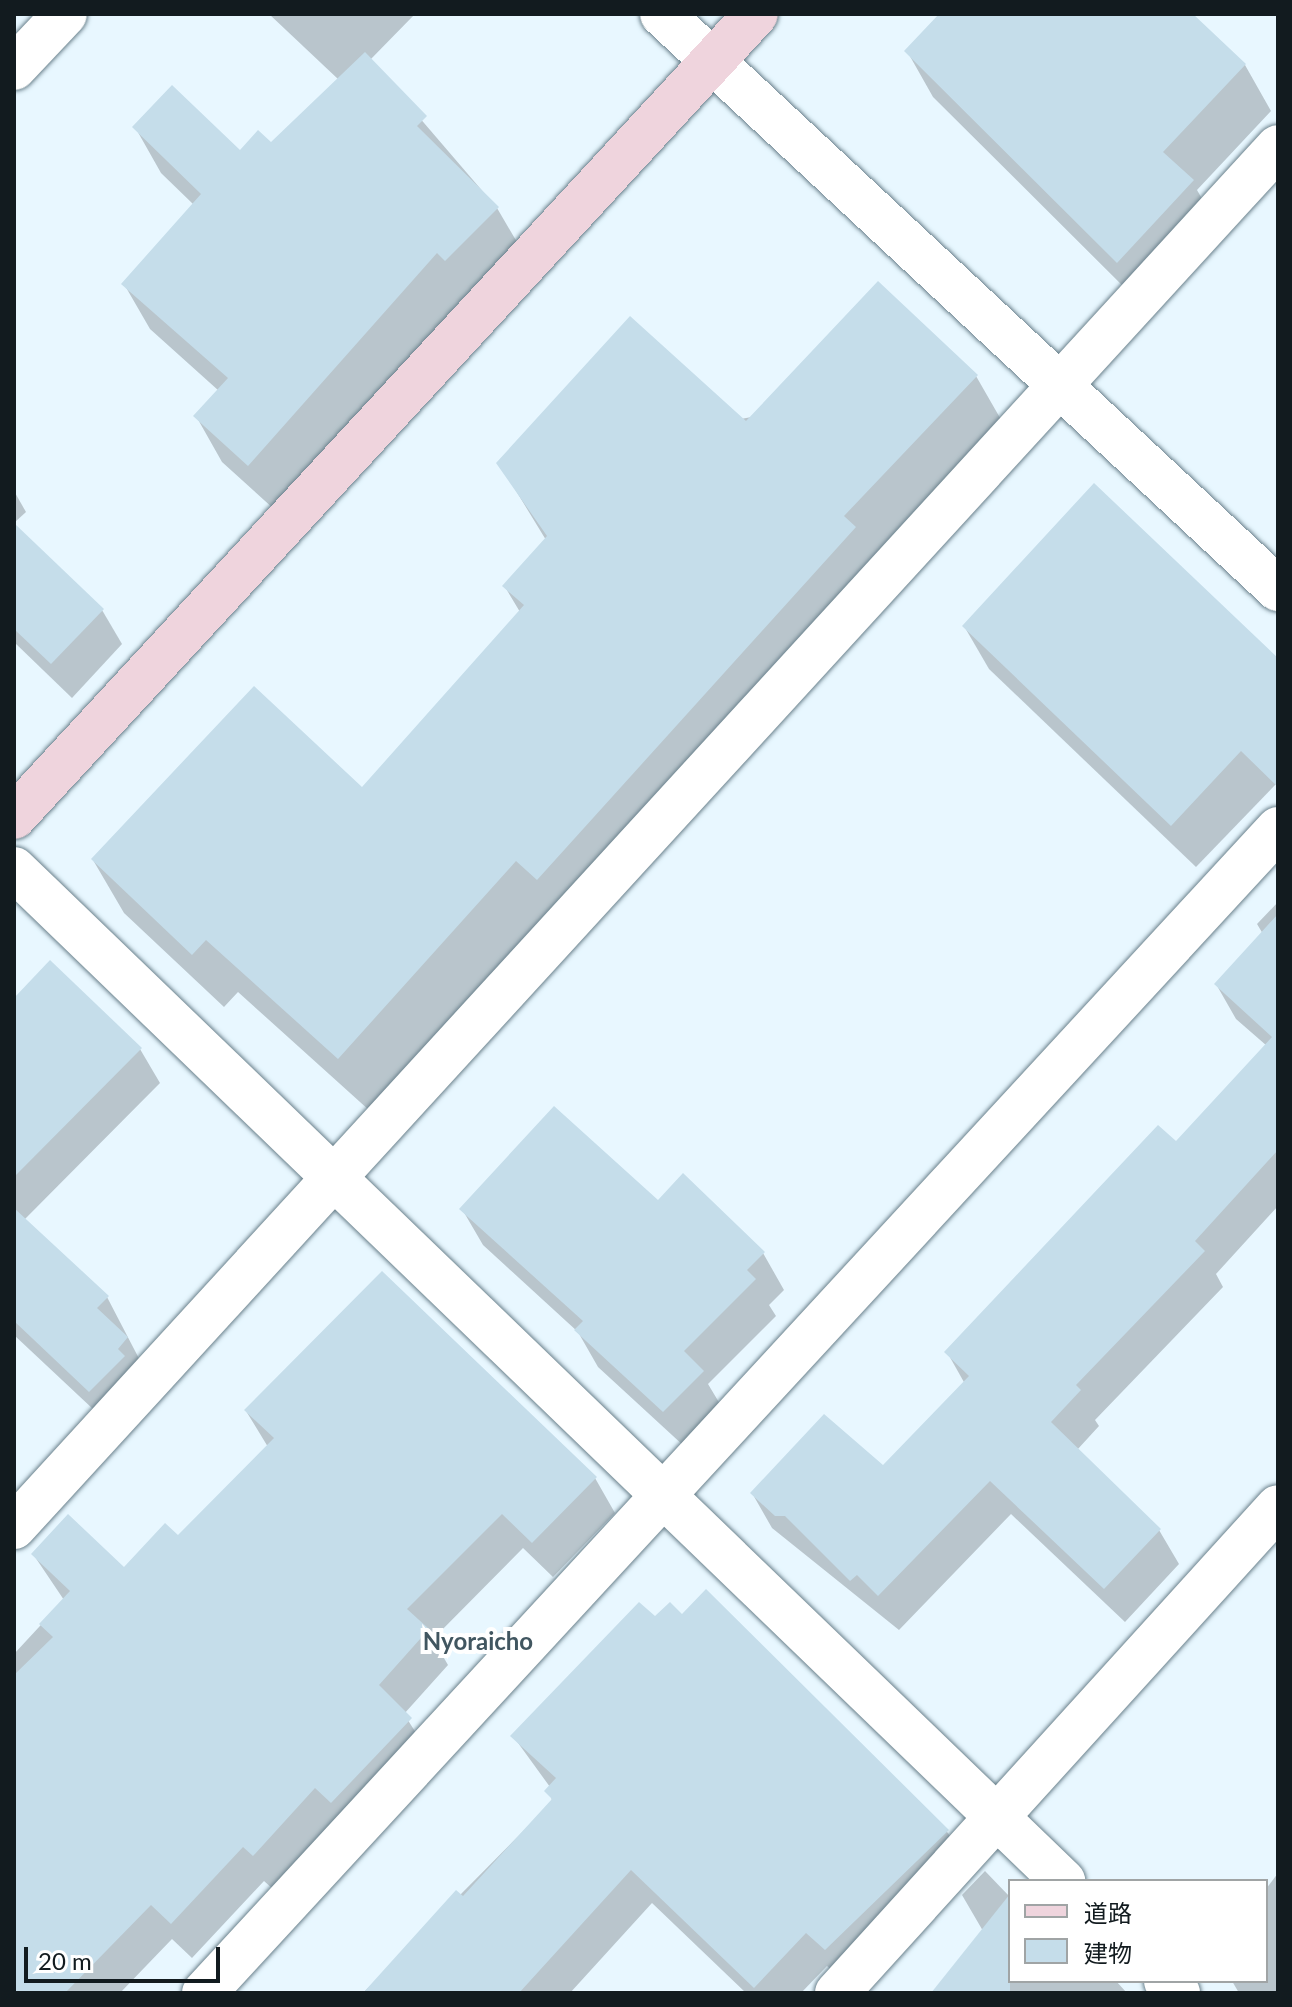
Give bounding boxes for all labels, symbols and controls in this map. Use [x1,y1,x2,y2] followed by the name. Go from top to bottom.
[423,1627,533,1655] district label: Nyoraicho
[1008,1879,1268,1983] legend
[1084,1898,1132,1927] text: 道路
[28,1931,224,1981] scale bar
[1084,1938,1132,1967] text: 建物
[38,1946,92,1975] text: 20 m

